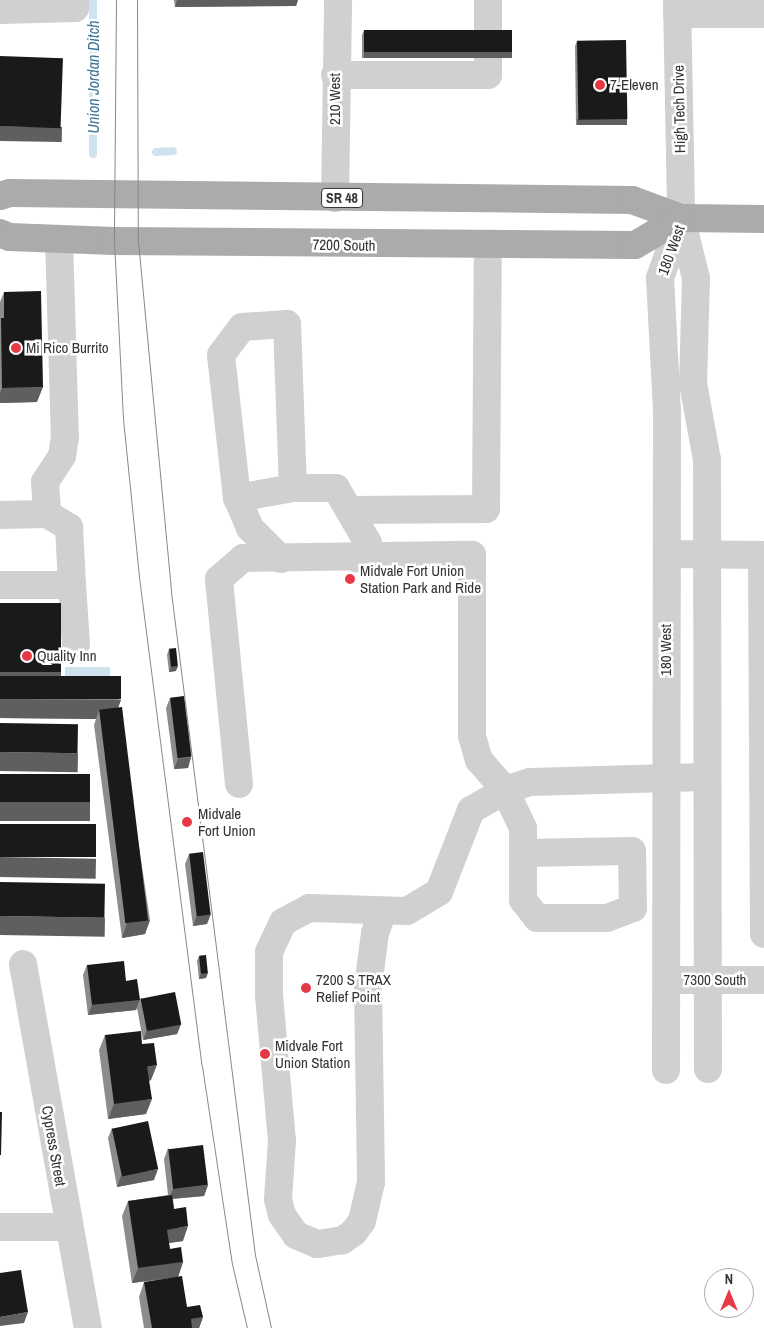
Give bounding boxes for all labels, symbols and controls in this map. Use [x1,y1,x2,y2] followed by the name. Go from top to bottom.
[83,20,103,134] water label: Union Jordan Ditch
[669,65,689,153] street label: High Tech Drive
[326,73,344,125] street label: 210 West
[610,76,659,94] place label: 7-Eleven
[594,79,606,91] marker: 7-Eleven
[321,187,363,210] road number: SR 48
[654,223,688,277] street label: 180 West
[312,235,376,255] street label: 7200 South
[26,339,109,357] place label: Mi Rico Burrito
[10,342,22,354] marker: Mi Rico Burrito
[360,561,481,596] place label: Midvale Fort Union Station Park and Ride
[344,573,356,585] marker: Midvale Fort Union Station Park and Ride
[657,624,675,676] street label: 180 West
[37,647,96,665] place label: Quality Inn
[21,650,33,662] marker: Quality Inn
[198,804,256,839] place label: Midvale Fort Union
[180,815,194,829] marker: Midvale Fort Union
[316,970,391,1005] place label: 7200 S TRAX Relief Point
[684,971,746,989] street label: 7300 South
[300,982,312,994] marker: 7200 S TRAX Relief Point
[275,1036,350,1071] place label: Midvale Fort Union Station
[259,1048,271,1060] marker: Midvale Fort Union Station
[38,1104,70,1188] street label: Cypress Street
[704,1268,754,1318] north arrow
[725,1270,733,1288] text: N

